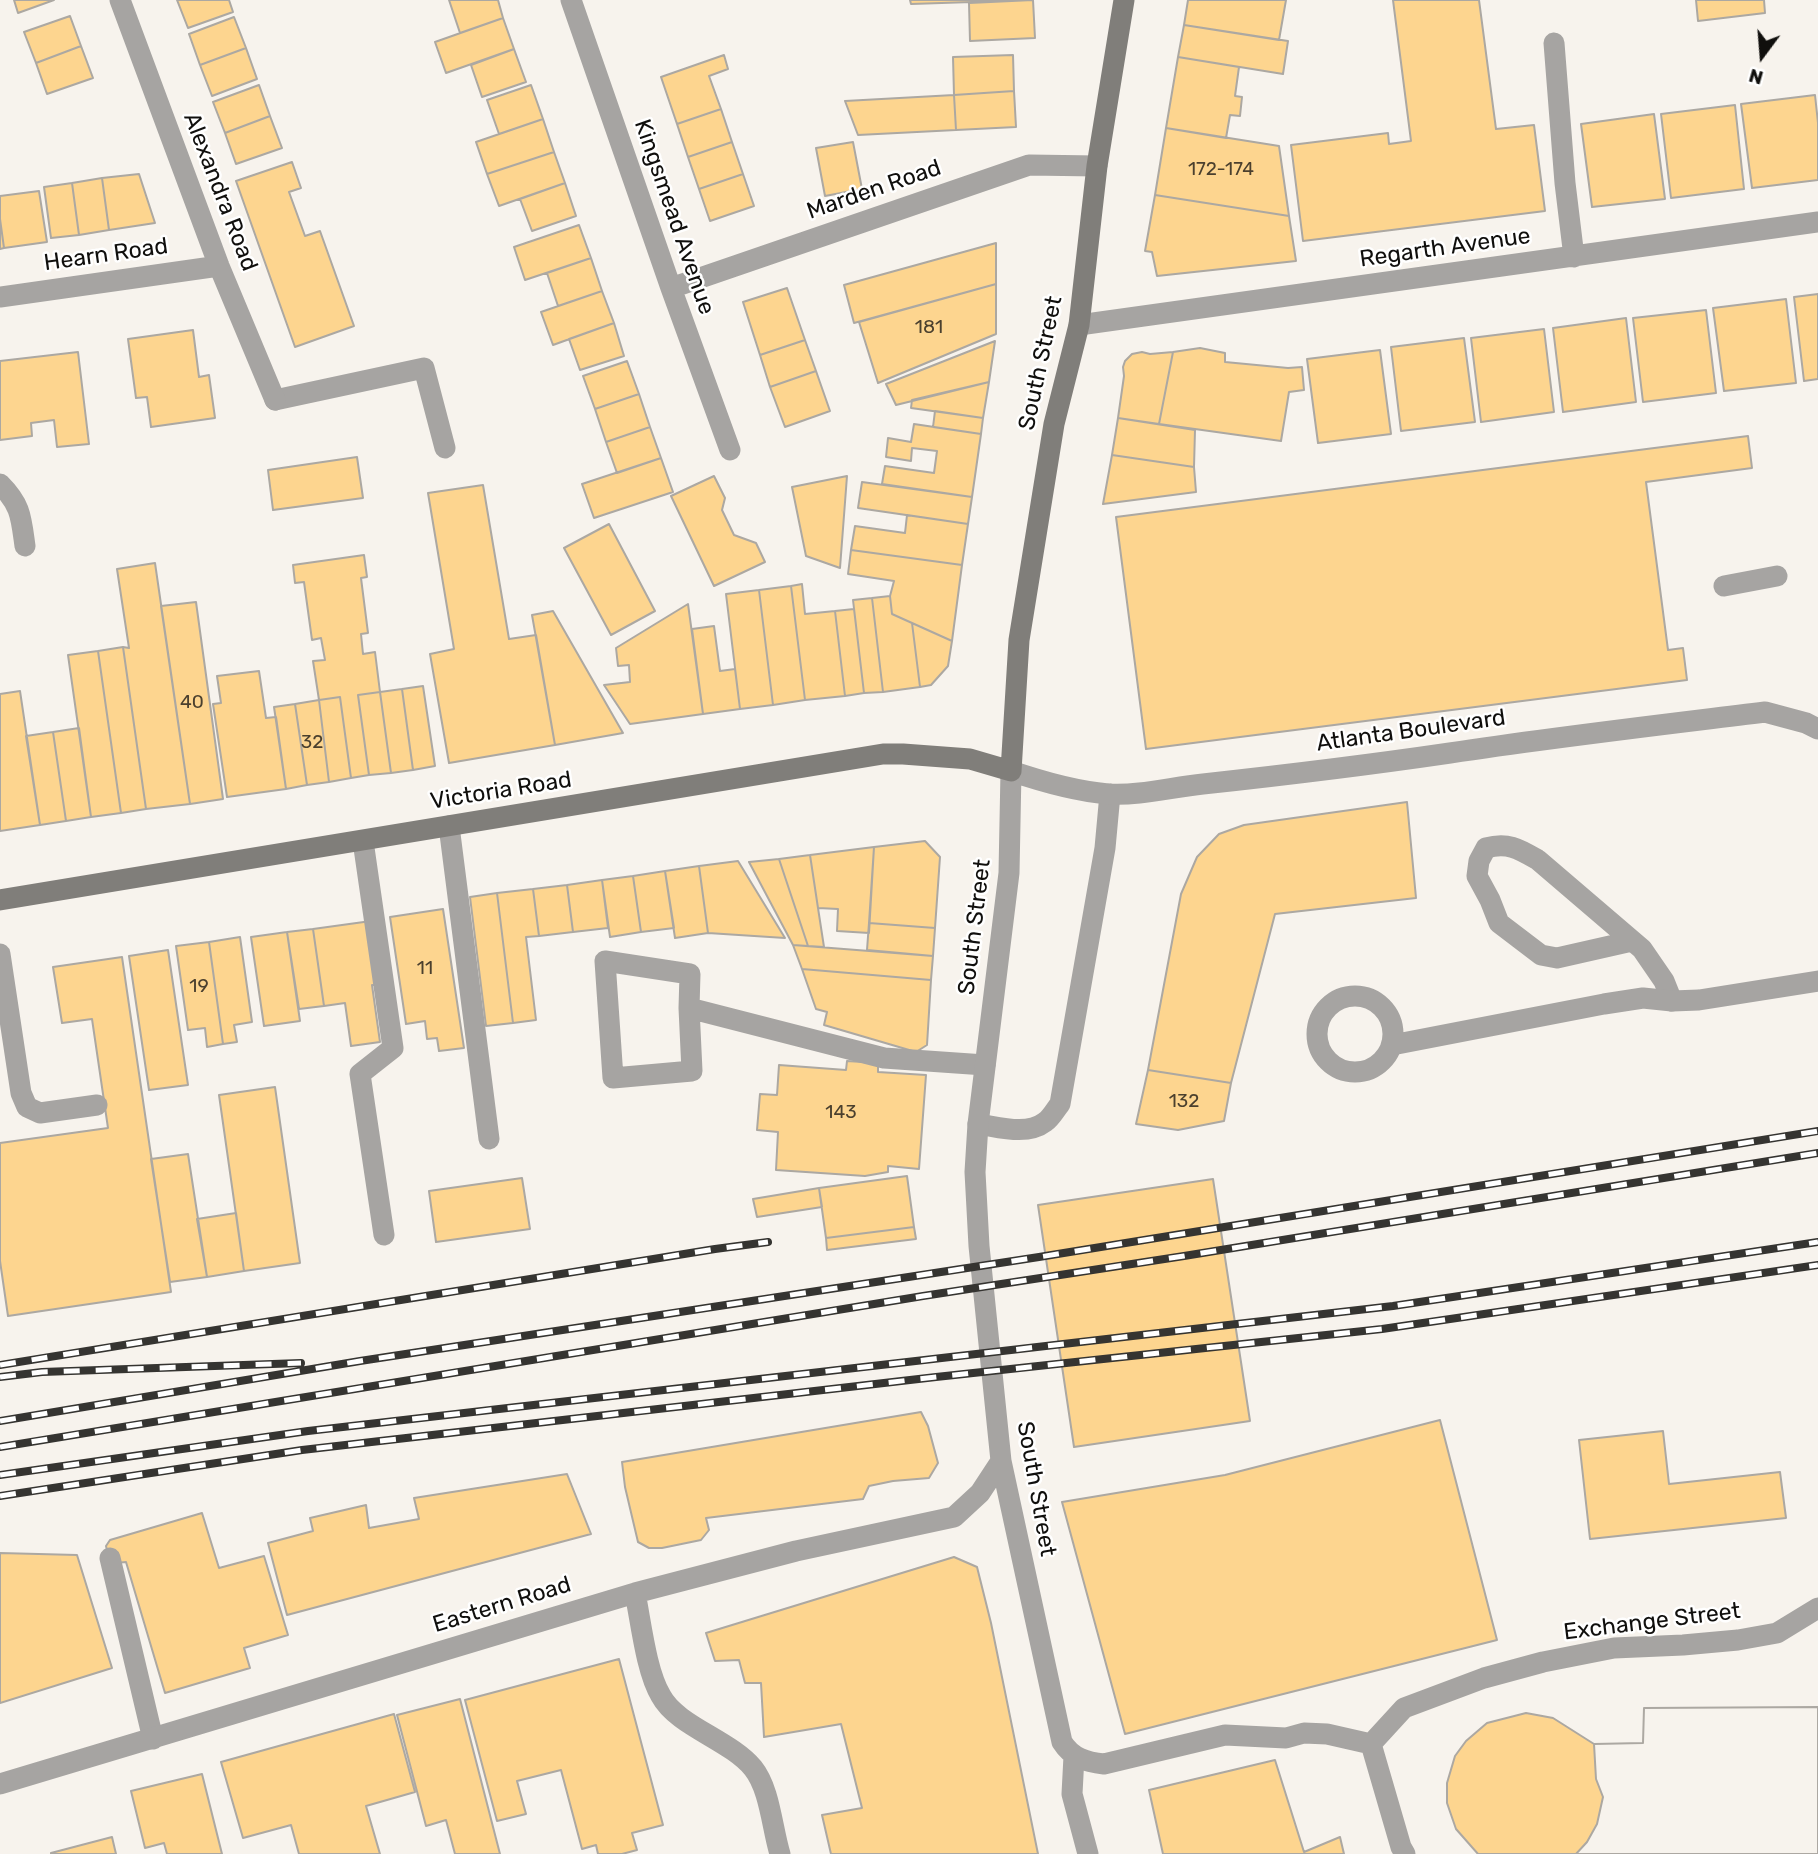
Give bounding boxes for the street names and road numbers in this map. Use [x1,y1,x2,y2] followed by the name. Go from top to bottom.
[177,109,263,275] street label: Alexandra Road
[628,116,720,318] street label: Kingsmead Avenue
[803,154,945,226] street label: Marden Road
[1358,222,1532,274] street label: Regarth Avenue
[42,233,170,277] street label: Hearn Road
[1013,293,1069,433] street label: South Street
[1315,704,1507,758] street label: Atlanta Boulevard
[428,766,574,816] street label: Victoria Road
[953,858,997,996] street label: South Street
[1011,1419,1061,1559] street label: South Street
[430,1571,574,1639] street label: Eastern Road
[1562,1597,1742,1647] street label: Exchange Street

